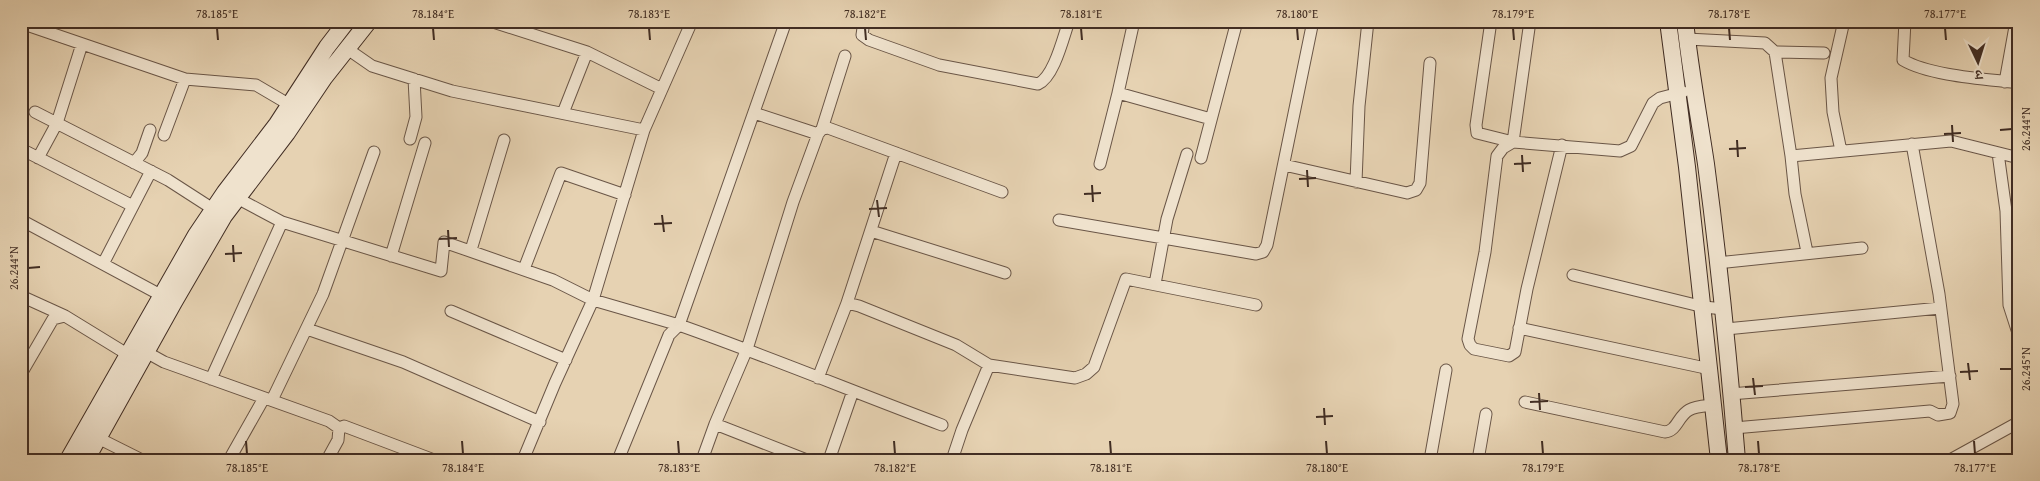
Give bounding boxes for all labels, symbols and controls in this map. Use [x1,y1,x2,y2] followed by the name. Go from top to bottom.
[196,5,238,22] text: 78.185°E
[412,5,454,22] text: 78.184°E
[628,5,670,22] text: 78.183°E
[844,5,886,22] text: 78.182°E
[1060,5,1102,22] text: 78.181°E
[1276,5,1318,22] text: 78.180°E
[1492,5,1534,22] text: 78.179°E
[1708,5,1750,22] text: 78.178°E
[1924,5,1966,22] text: 78.177°E
[1952,38,2002,88] north arrow
[1974,65,1984,85] text: उ
[2017,107,2034,151] text: 26.244°N
[5,246,22,290] text: 26.244°N
[2017,347,2034,391] text: 26.245°N
[226,459,268,476] text: 78.185°E
[442,459,484,476] text: 78.184°E
[658,459,700,476] text: 78.183°E
[874,459,916,476] text: 78.182°E
[1090,459,1132,476] text: 78.181°E
[1306,459,1348,476] text: 78.180°E
[1522,459,1564,476] text: 78.179°E
[1738,459,1780,476] text: 78.178°E
[1954,459,1996,476] text: 78.177°E

